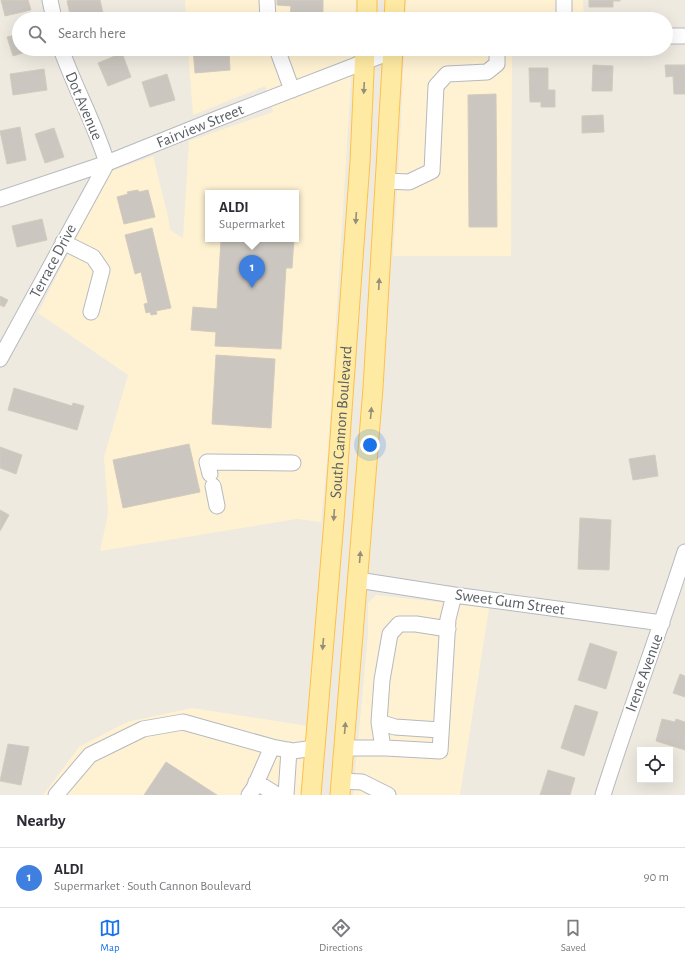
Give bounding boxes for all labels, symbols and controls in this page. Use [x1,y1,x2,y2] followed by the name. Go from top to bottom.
[12,12,673,56] search box
[26,23,48,45] icon: search
[58,26,126,41] text: Search here
[62,69,106,143] street label: Dot Avenue
[360,82,367,94] one-way arrow
[154,101,246,151] street label: Fairview Street
[205,190,299,242] popup
[219,200,249,215] text: ALDI
[352,212,359,224] one-way arrow
[219,218,285,231] text: Supermarket
[27,221,79,301] street label: Terrace Drive
[239,255,265,288] pin: 1
[376,278,383,290] one-way arrow
[328,345,355,499] street label: South Cannon Boulevard
[368,407,375,419] one-way arrow
[360,435,380,455] your location
[331,509,338,521] one-way arrow
[356,551,363,563] one-way arrow
[454,586,566,618] street label: Sweet Gum Street
[623,632,665,714] street label: Irene Avenue
[320,638,327,650] one-way arrow
[342,722,349,734] one-way arrow
[637,747,673,783] map controls
[637,747,673,783] button: locate
[16,812,66,829] text: Nearby
[54,862,84,877] text: ALDI
[27,871,31,884] text: 1
[643,871,669,884] text: 90 m
[54,880,251,893] text: Supermarket · South Cannon Boulevard
[99,917,121,954] tab: Map
[319,917,363,954] tab: Directions
[561,917,586,954] tab: Saved

